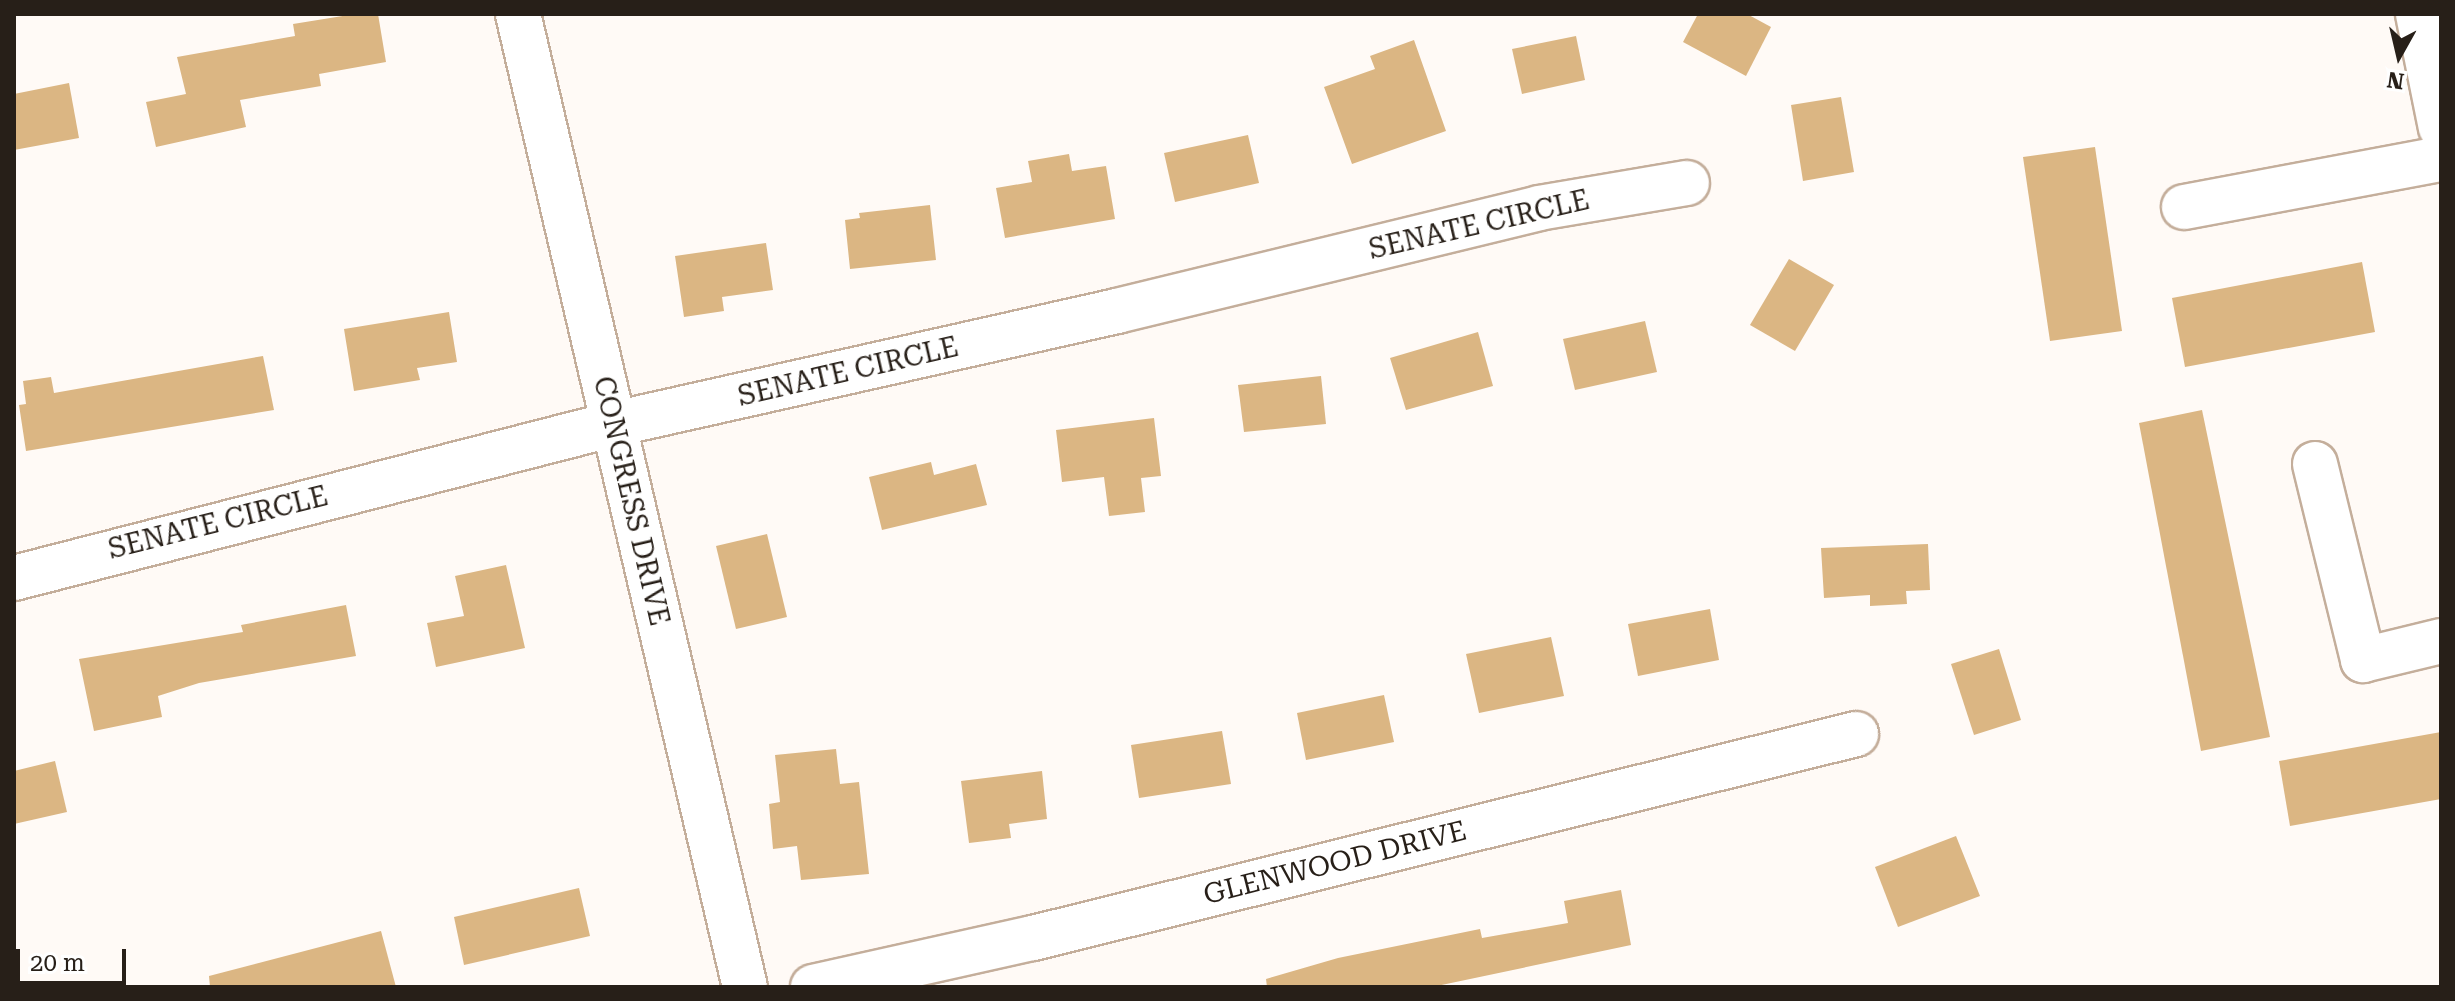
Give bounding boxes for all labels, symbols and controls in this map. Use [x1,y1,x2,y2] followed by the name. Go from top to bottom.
[2359,16,2439,96] north arrow
[2385,67,2406,94] text: N
[1366,183,1592,267] street label: SENATE CIRCLE
[735,330,961,414] street label: SENATE CIRCLE
[586,373,676,629] street label: CONGRESS DRIVE
[105,479,331,567] street label: SENATE CIRCLE
[1200,814,1470,912] street label: GLENWOOD DRIVE
[20,933,130,983] scale bar
[30,949,85,977] text: 20 m

